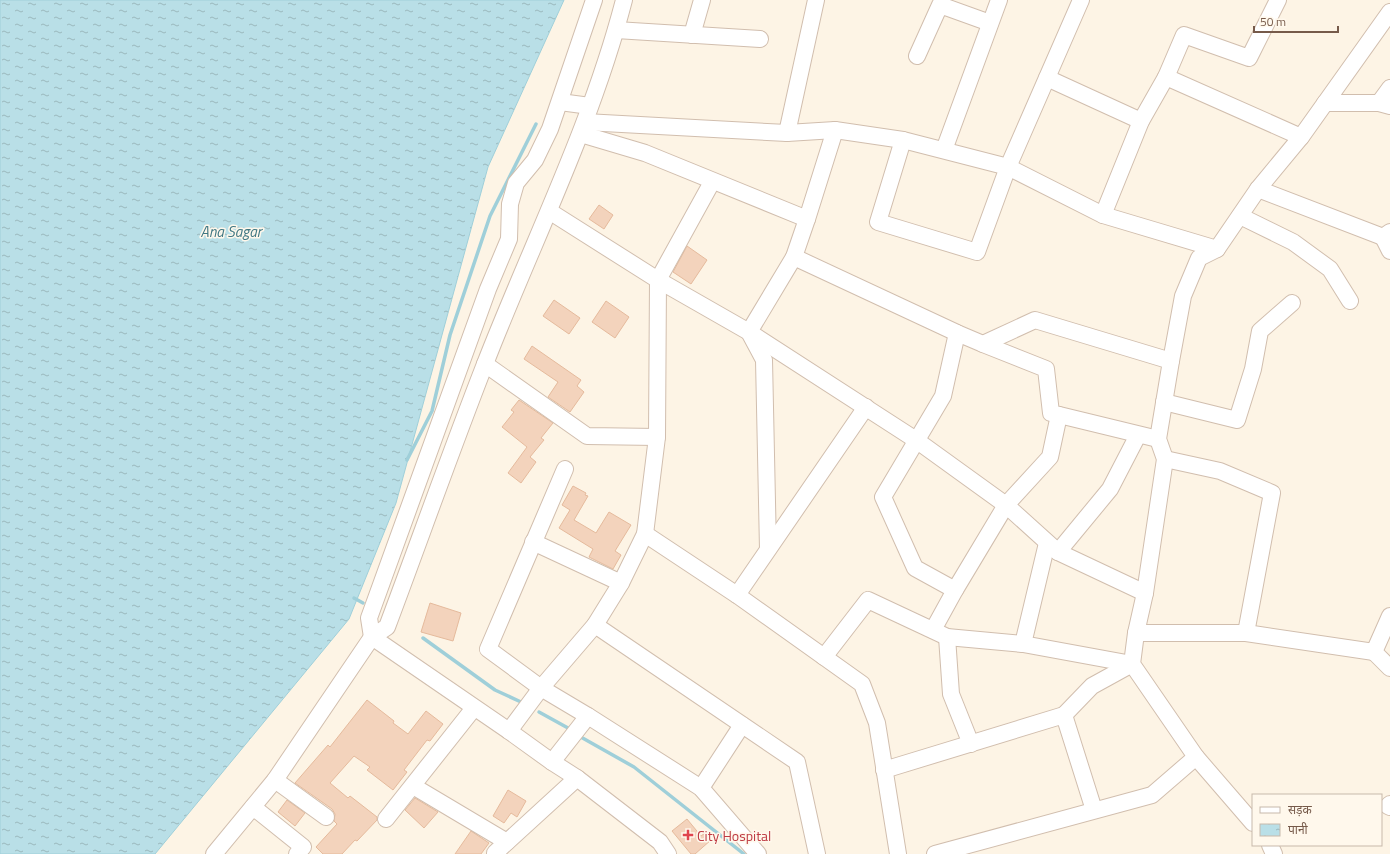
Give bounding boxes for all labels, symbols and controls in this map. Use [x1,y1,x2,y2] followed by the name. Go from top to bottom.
[1254,8,1338,34] scale bar
[1260,12,1286,31] text: 50 m
[201,220,264,243] water label: Ana Sagar
[1252,794,1382,846] legend
[1288,800,1313,819] text: सड़क
[1288,820,1309,839] text: पानी
[697,825,771,846] place label: City Hospital
[682,829,694,841] marker: City Hospital

